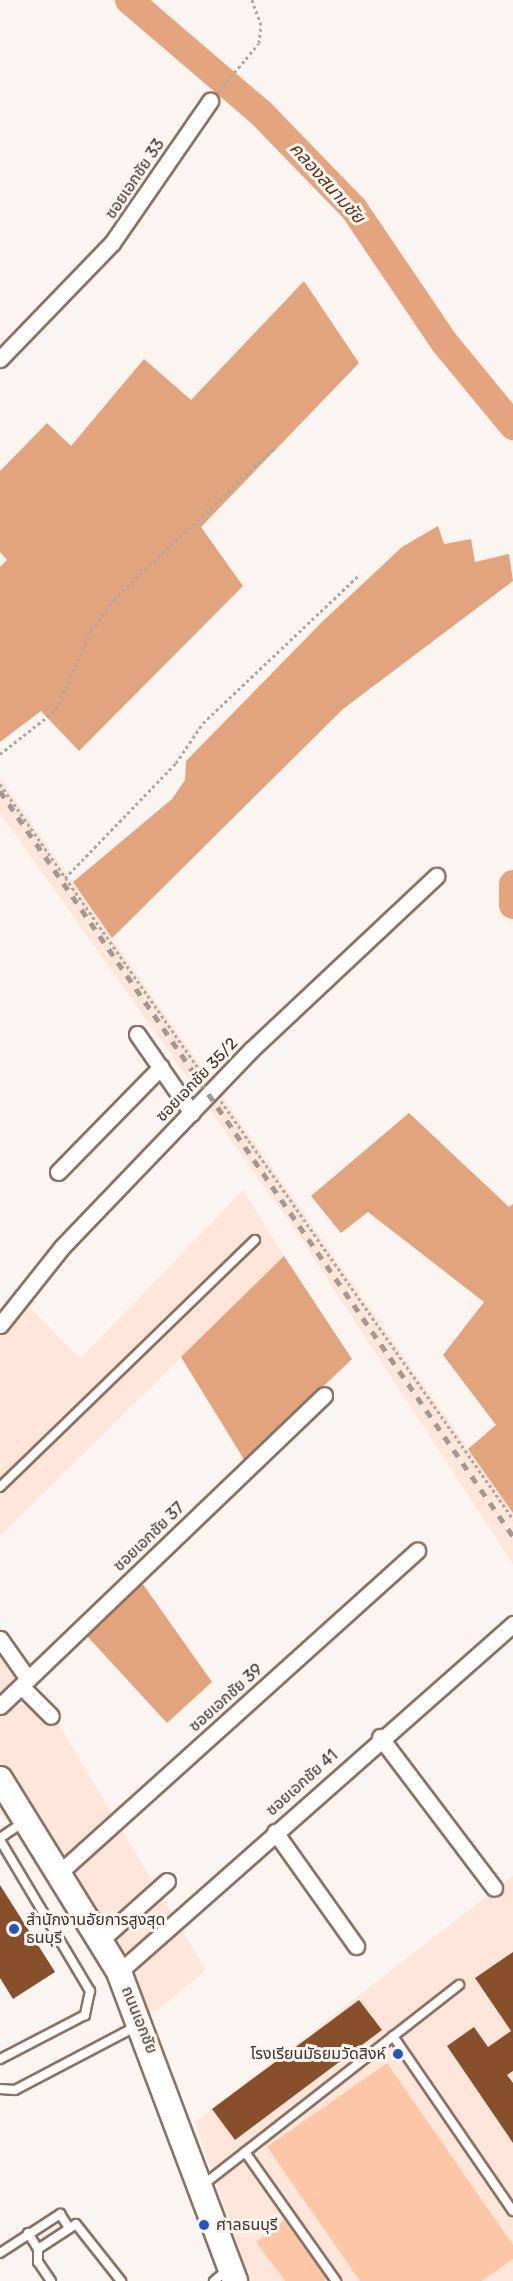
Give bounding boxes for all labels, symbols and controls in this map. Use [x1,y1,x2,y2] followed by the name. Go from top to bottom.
[101,135,169,223] street label: ซอยเอกชัย 33
[285,138,369,228] water label: คลองสนามชัย
[152,1034,242,1126] street label: ซอยเอกชัย 35/2
[110,1498,188,1576] street label: ซอยเอกชัย 37
[185,1660,267,1736] street label: ซอยเอกชัย 39
[262,1746,342,1820] street label: ซอยเอกชัย 41
[26,1910,165,1948] place label: สำนักงานอัยการสูงสุด ธนบุรี
[7,1922,21,1936] marker: สำนักงานอัยการสูงสุด ธนบุรี
[117,1984,161,2056] street label: ถนนเอกชัย
[250,2044,386,2064] place label: โรงเรียนมัธยมวัดสิงห์
[391,2047,405,2061] marker: โรงเรียนมัธยมวัดสิงห์
[216,2215,278,2235] place label: ศาลธนบุรี
[197,2218,211,2232] marker: ศาลธนบุรี

